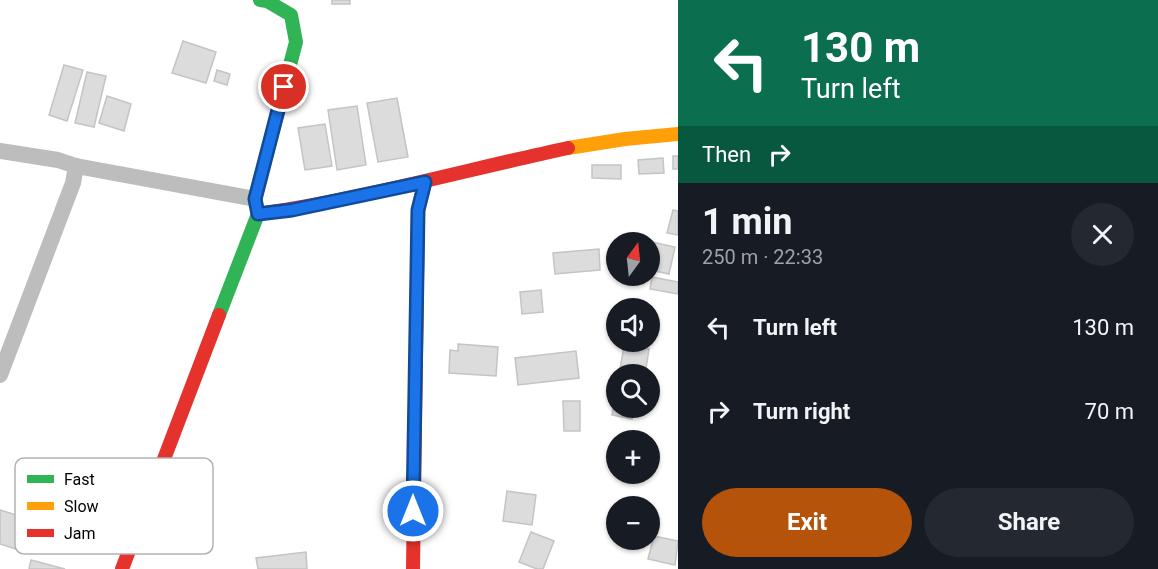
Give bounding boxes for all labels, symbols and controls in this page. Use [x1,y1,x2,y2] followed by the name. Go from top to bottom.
[801,23,920,72] text: 130 m
[702,24,780,102] icon: left
[258,61,309,112] pin
[267,70,300,103] icon: arrive
[801,73,901,105] text: Turn left
[763,138,796,171] icon: right
[702,142,751,167] text: Then
[702,201,793,243] text: 1 min
[1071,203,1134,266] button: close
[606,232,660,286] north arrow
[606,232,660,550] map controls
[702,245,823,269] text: 250 m · 22:33
[606,298,660,352] button: sound
[702,311,735,344] icon: left
[753,315,837,340] text: Turn left
[1072,315,1134,340] text: 130 m
[606,364,660,418] button: search
[702,395,735,428] icon: right
[753,399,850,424] text: Turn right
[1085,399,1134,424] text: 70 m
[606,430,660,484] button: +
[15,458,213,554] legend
[64,470,95,489] text: Fast
[381,479,445,543] position arrow
[702,488,912,557] button: Exit
[924,488,1134,557] button: Share
[606,496,660,550] button: −
[64,497,99,516] text: Slow
[64,524,96,543] text: Jam

